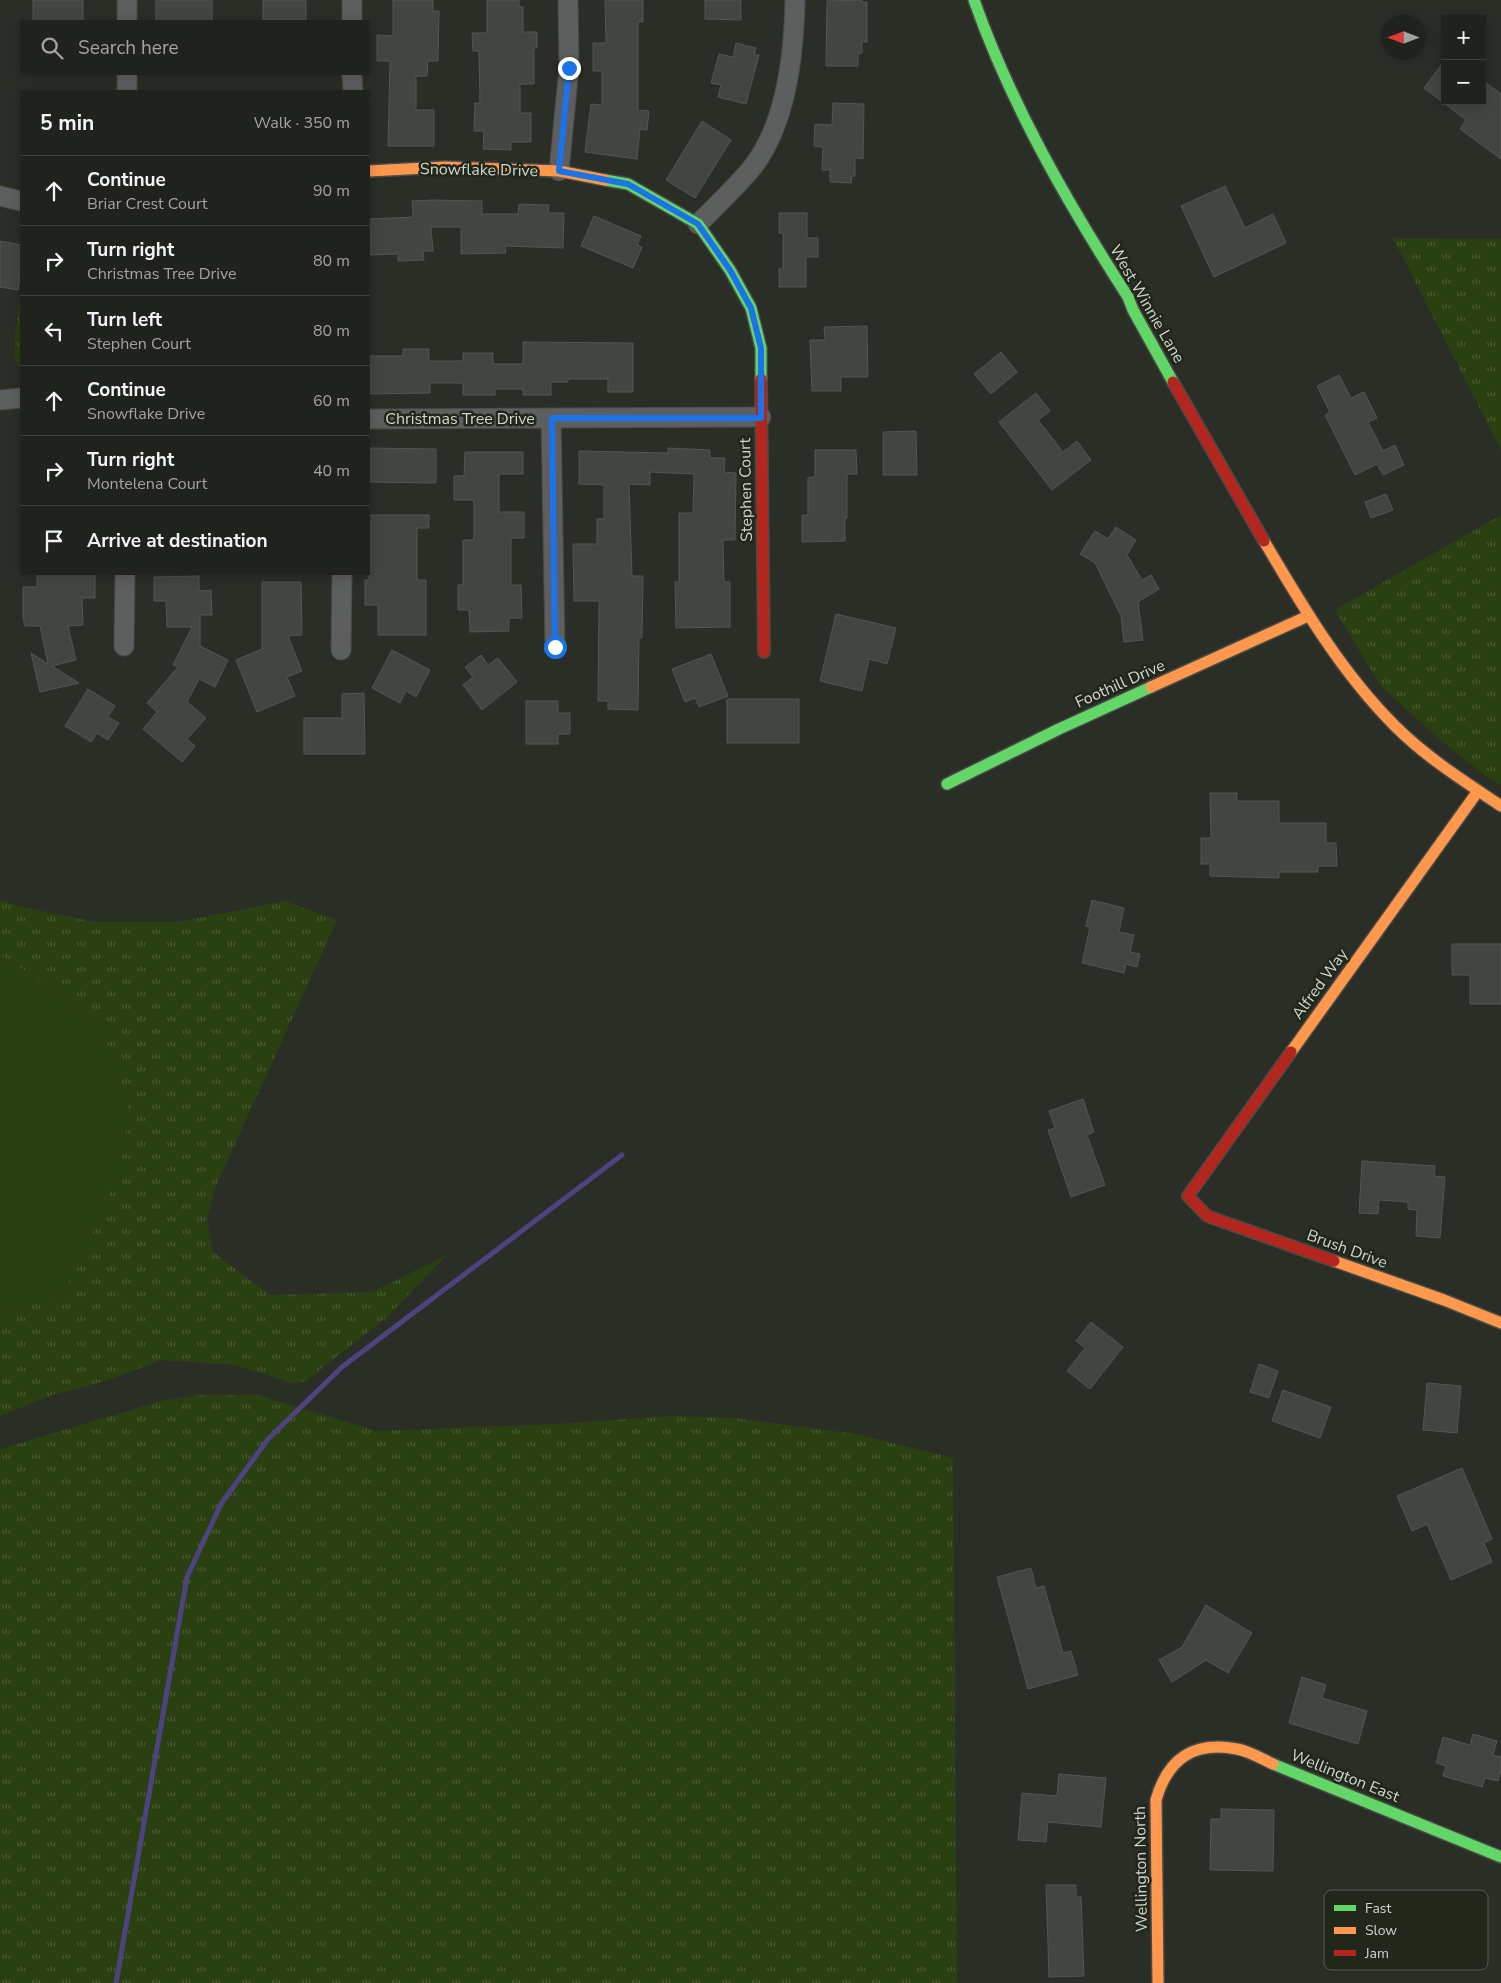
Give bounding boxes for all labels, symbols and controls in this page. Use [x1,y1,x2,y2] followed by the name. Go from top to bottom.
[1381,15,1426,60] north arrow
[1441,15,1486,105] map controls
[1441,15,1486,60] button: +
[20,20,370,75] search box
[38,34,66,62] icon: search
[78,35,179,61] text: Search here
[558,57,581,80] route end
[1441,60,1486,105] button: −
[40,109,94,137] text: 5 min
[254,112,350,134] text: Walk · 350 m
[420,158,538,182] street label: Snowflake Drive
[87,167,166,193] text: Continue
[40,177,68,205] icon: ahead
[313,180,350,202] text: 90 m
[87,193,208,215] text: Briar Crest Court
[87,237,174,263] text: Turn right
[1104,241,1190,367] street label: West Winnie Lane
[40,247,68,275] icon: right
[313,250,350,272] text: 80 m
[87,263,237,285] text: Christmas Tree Drive
[87,307,162,333] text: Turn left
[40,317,68,345] icon: left
[313,320,350,342] text: 80 m
[87,333,191,355] text: Stephen Court
[87,377,166,403] text: Continue
[40,387,68,415] icon: ahead
[313,390,350,412] text: 60 m
[87,403,205,425] text: Snowflake Drive
[385,408,535,430] street label: Christmas Tree Drive
[734,438,758,542] street label: Stephen Court
[87,447,174,473] text: Turn right
[40,457,68,485] icon: right
[313,460,350,482] text: 40 m
[87,473,207,495] text: Montelena Court
[40,527,68,555] icon: arrive
[87,528,268,554] text: Arrive at destination
[544,636,567,659] route start
[1072,654,1168,714] street label: Foothill Drive
[1287,944,1354,1024] street label: Alfred Way
[1304,1224,1390,1274] street label: Brush Drive
[1287,1744,1403,1808] street label: Wellington East
[1129,1806,1153,1932] street label: Wellington North
[1324,1890,1488,1970] legend
[1365,1899,1391,1918] text: Fast
[1365,1921,1397,1940] text: Slow
[1364,1944,1389,1963] text: Jam

